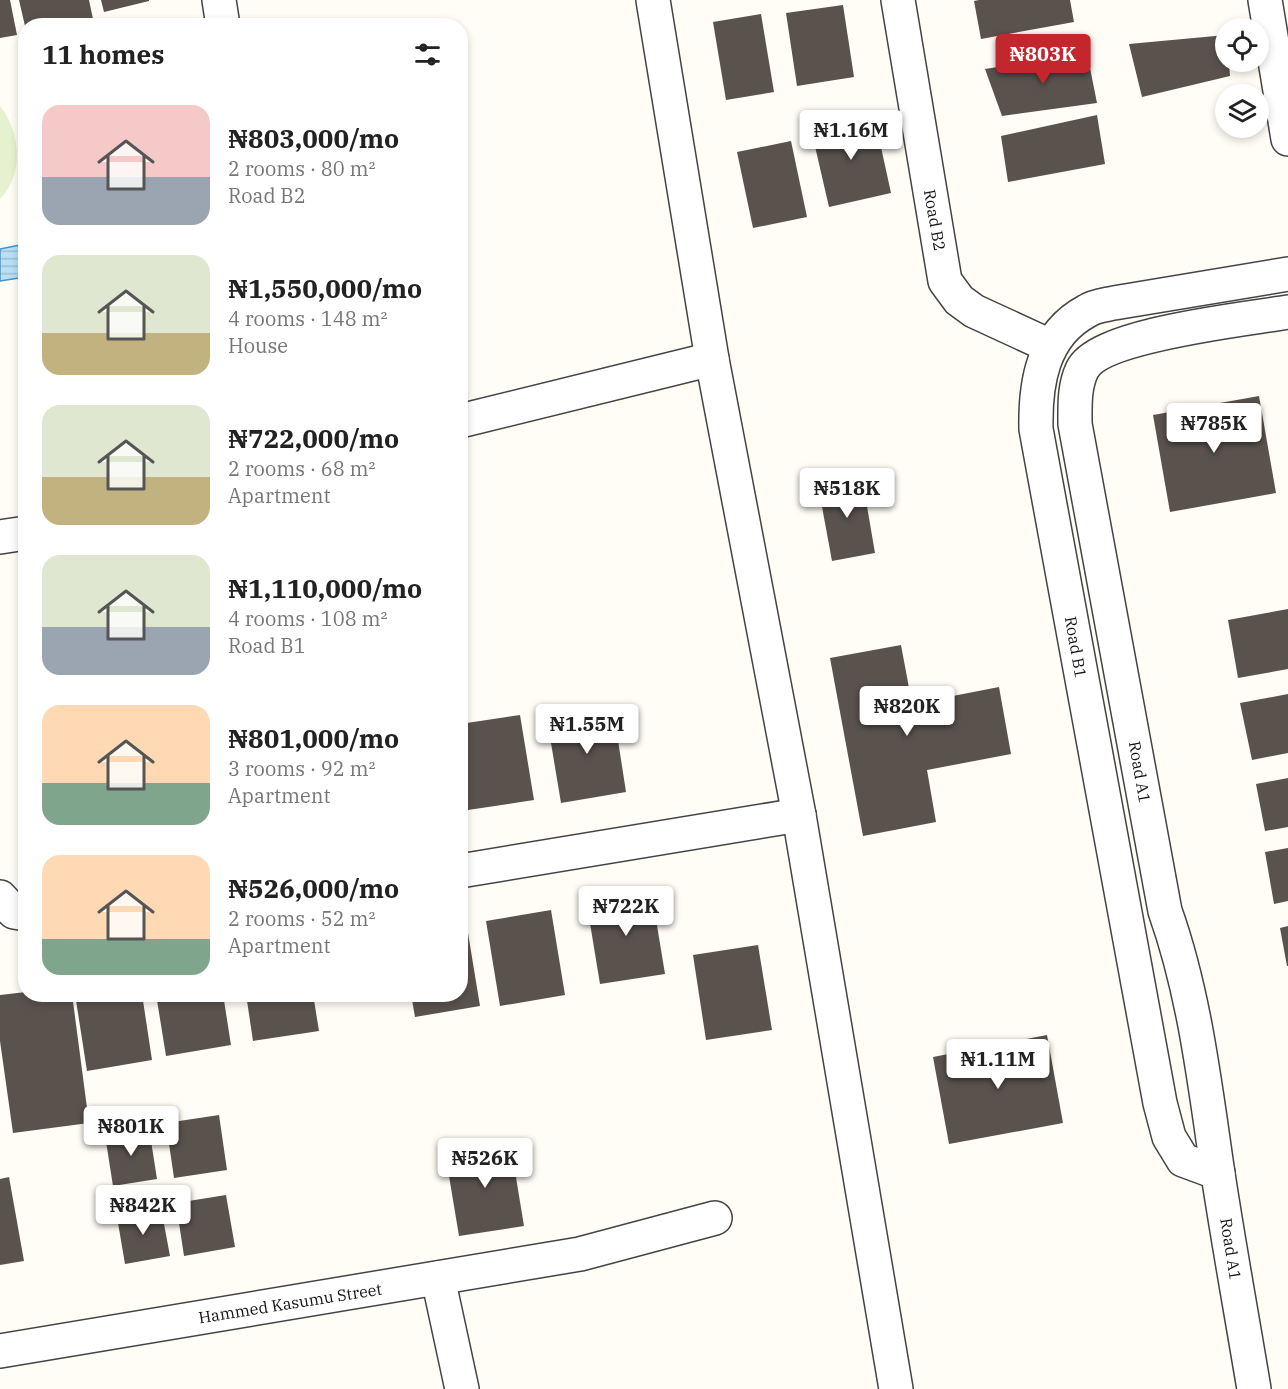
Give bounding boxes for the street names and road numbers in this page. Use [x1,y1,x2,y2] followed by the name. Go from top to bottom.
[920,188,950,252] street label: Road B2
[1061,615,1091,679] street label: Road B1
[1125,740,1155,804] street label: Road A1
[1216,1217,1246,1281] street label: Road A1
[197,1279,383,1327] street label: Hammed Kasumu Street

